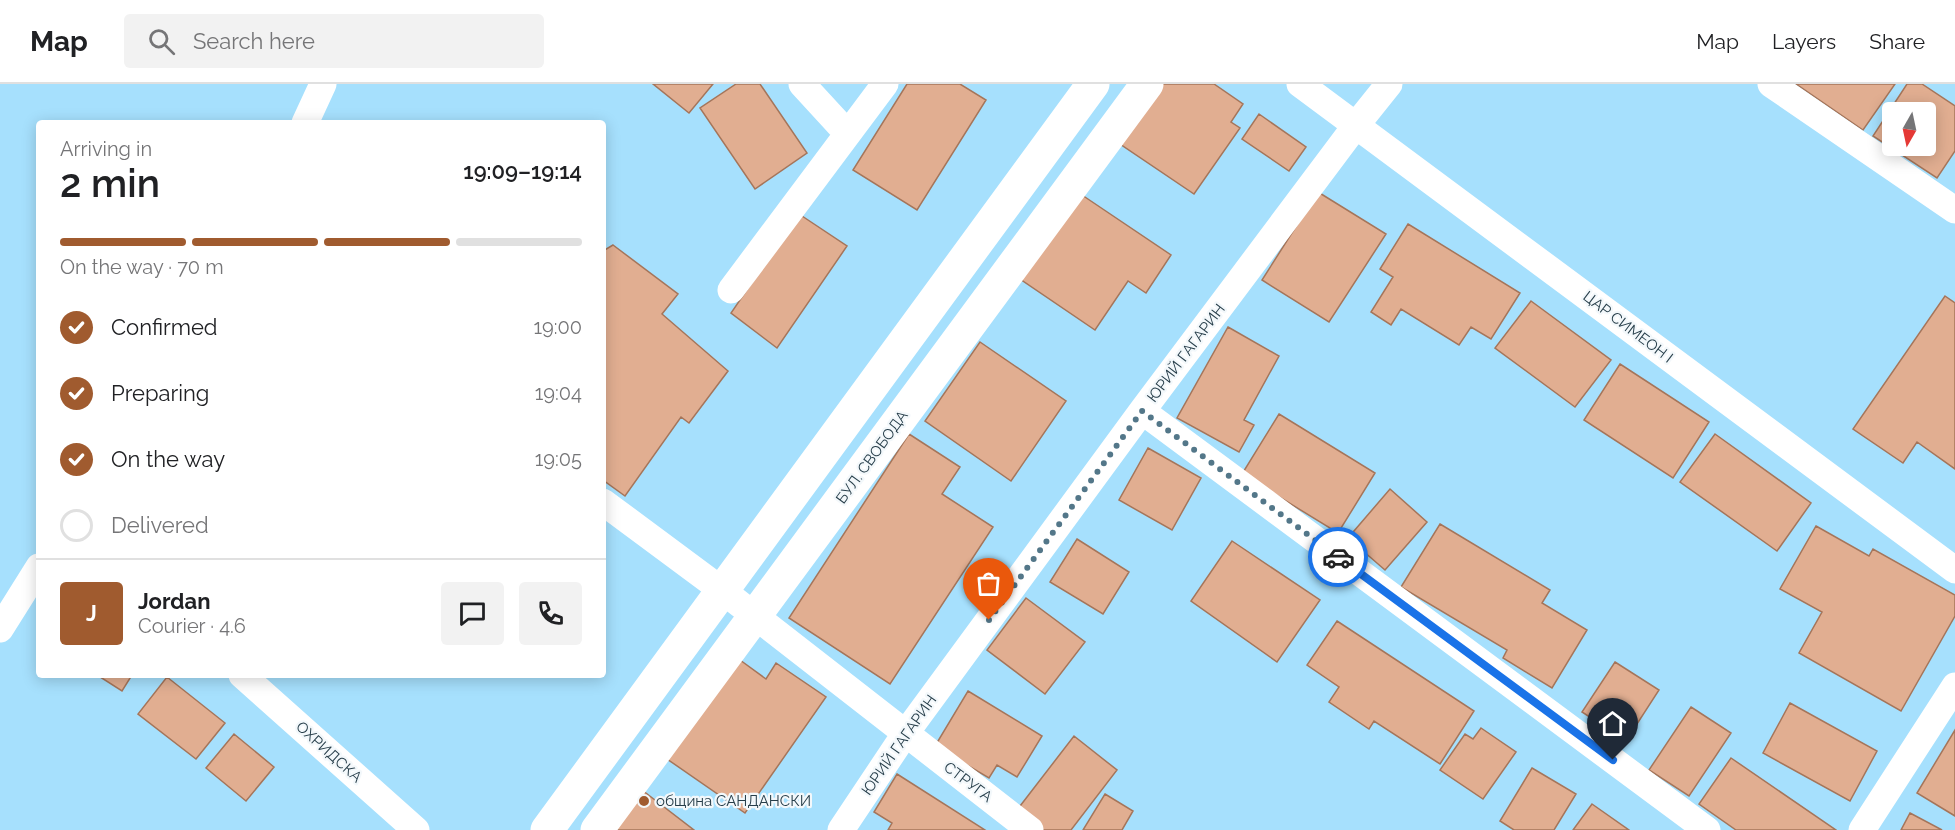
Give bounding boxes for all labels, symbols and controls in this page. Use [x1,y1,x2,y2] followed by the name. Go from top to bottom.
[124,14,544,68] search box
[30,25,88,58] text: Map
[145,25,178,58] icon: search
[193,28,315,54] text: Search here
[1696,29,1739,54] text: Map
[1772,29,1836,54] text: Layers
[1869,29,1925,54] text: Share
[1882,102,1936,156] north arrow
[1882,102,1936,156] map controls
[60,137,152,161] text: Arriving in
[463,158,582,184] text: 19:09–19:14
[60,160,160,206] text: 2 min
[60,255,224,279] text: On the way · 70 m
[1579,287,1677,367] street label: ЦАР СИМЕОН I
[1143,300,1229,406] street label: ЮРИЙ ГАГАРИН
[60,311,93,344] icon: check
[111,314,218,340] text: Confirmed
[533,315,582,339] text: 19:00
[60,377,93,410] icon: check
[111,380,209,406] text: Preparing
[535,381,582,405] text: 19:04
[832,407,912,507] street label: БУЛ. СВОБОДА
[60,443,93,476] icon: check
[111,446,225,472] text: On the way
[535,447,582,471] text: 19:05
[111,512,209,538] text: Delivered
[1308,527,1368,587] courier
[1322,541,1355,574] icon: car
[963,558,1014,620] pin
[972,567,1005,600] icon: bag
[441,582,504,645] button: chat
[519,582,582,645] button: phone
[138,588,210,614] text: Jordan
[86,600,97,626] text: J
[138,614,246,638] text: Courier · 4.6
[858,691,940,799] street label: ЮРИЙ ГАГАРИН
[1587,698,1638,760] pin
[1596,707,1629,740] icon: home
[292,718,366,786] street label: ОХРИДСКА
[940,758,996,806] street label: СТРУГА
[656,792,811,810] place label: община САНДАНСКИ
[637,794,651,808] marker: община САНДАНСКИ

